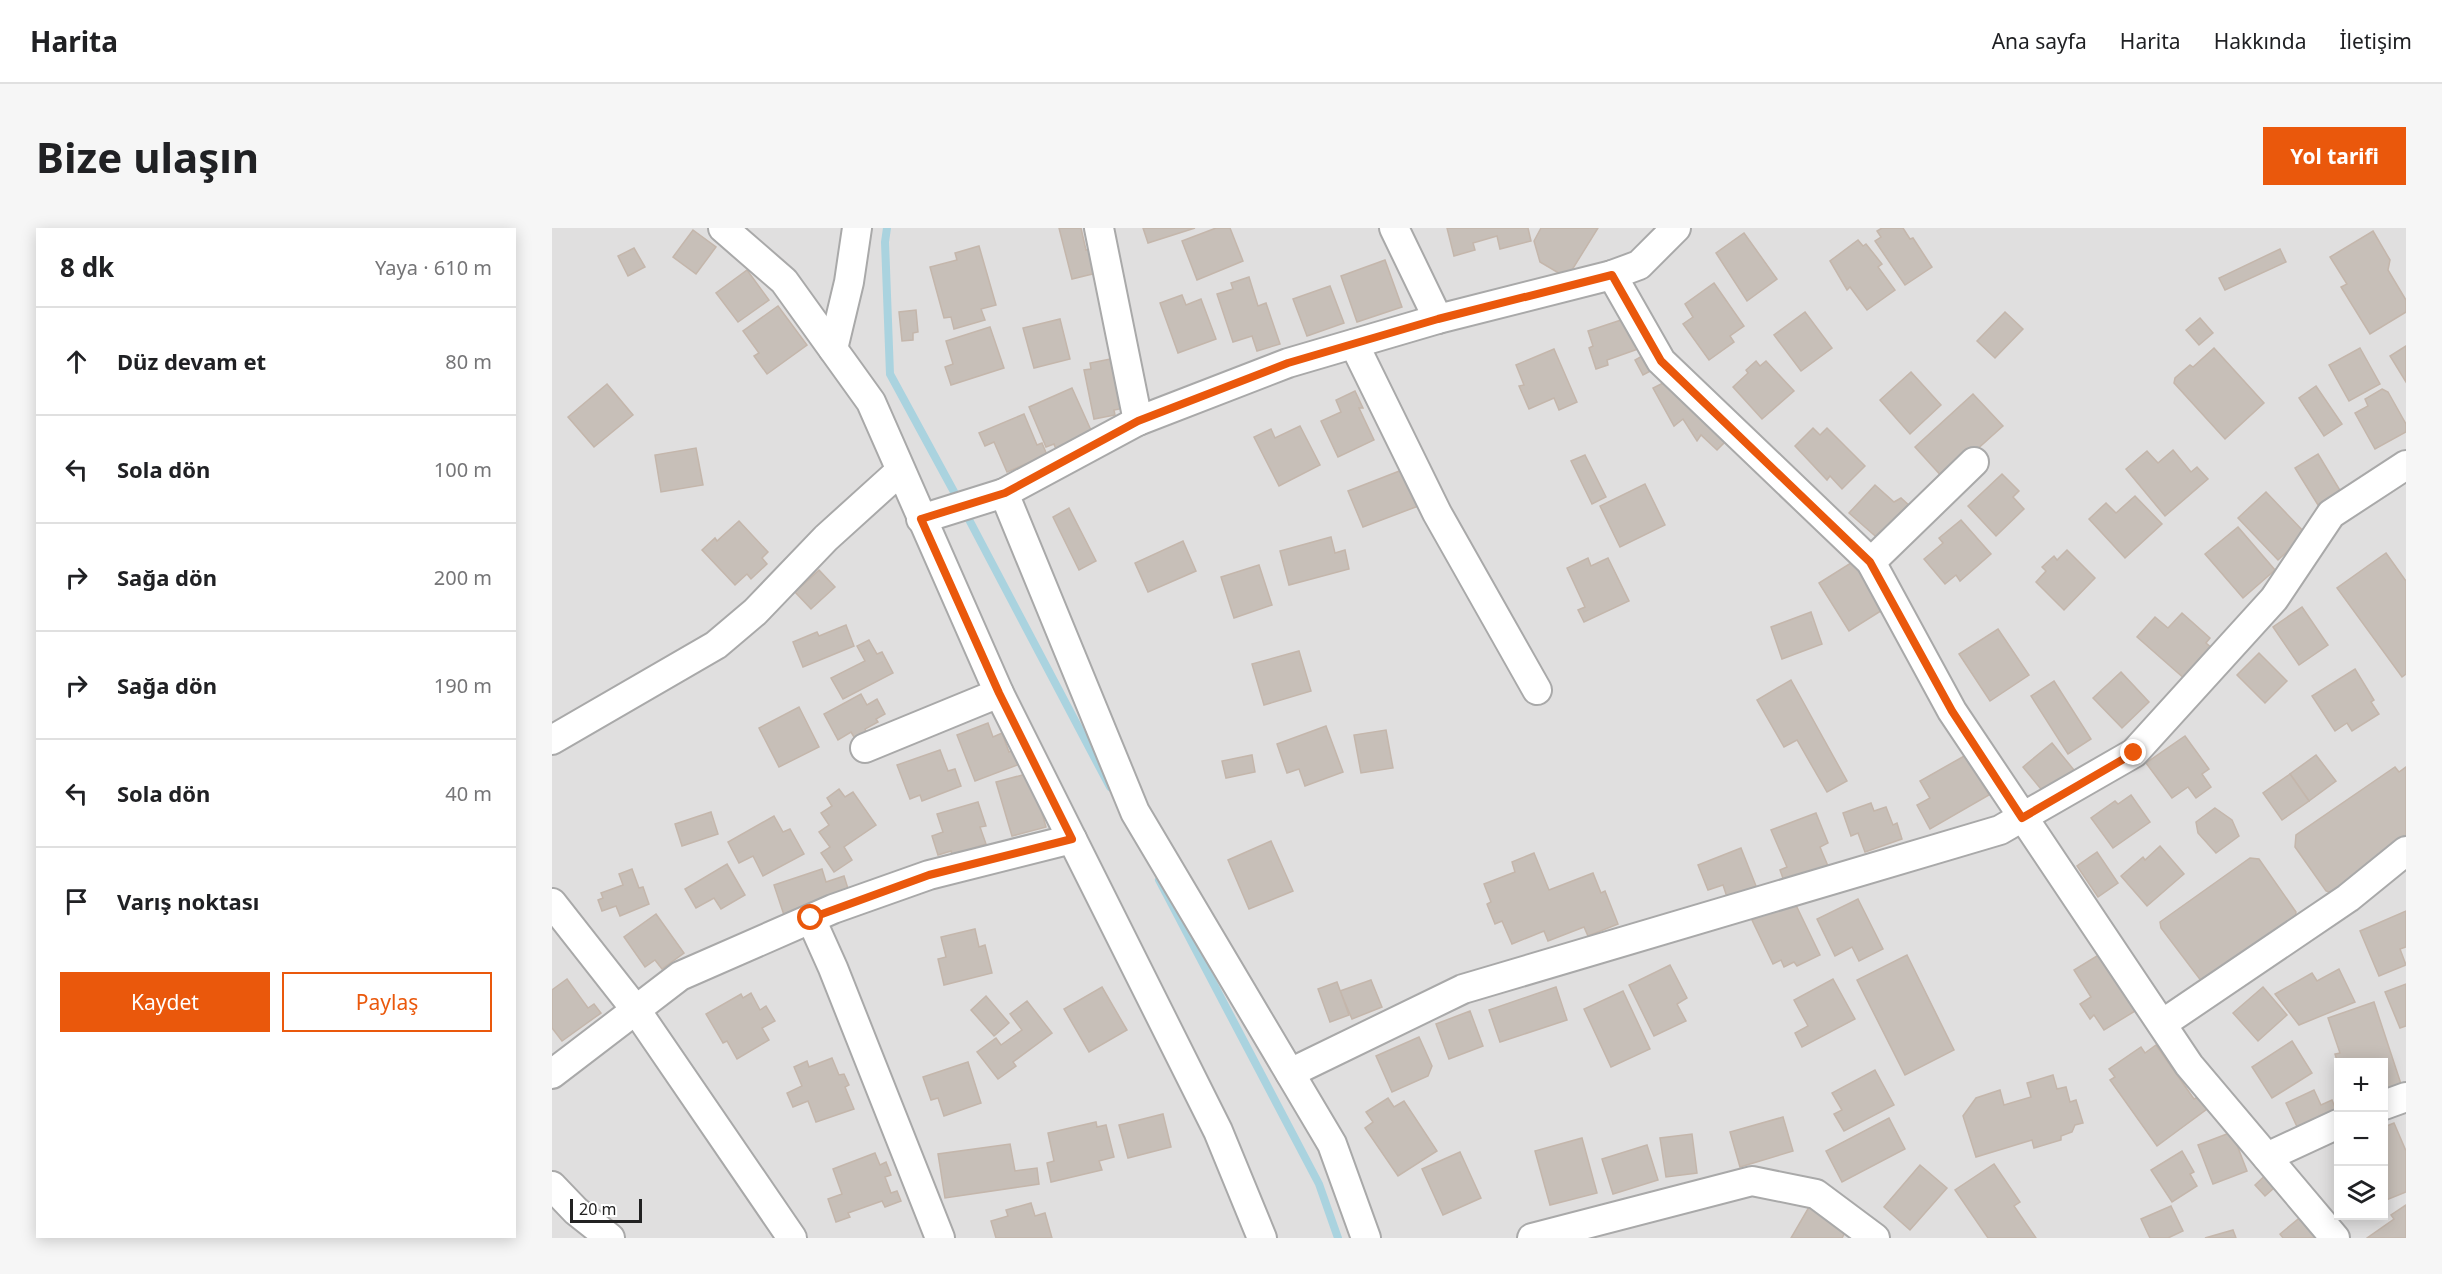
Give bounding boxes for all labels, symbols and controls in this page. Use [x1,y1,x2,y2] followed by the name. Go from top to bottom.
[30,22,118,60] text: Harita
[1992,27,2087,55] text: Ana sayfa
[2120,27,2181,55] text: Harita
[2214,27,2307,55] text: Hakkında
[2340,27,2412,55] text: İletişim
[2263,127,2406,185] button: Yol tarifi
[36,128,259,185] text: Bize ulaşın
[60,249,114,285] text: 8 dk
[375,254,492,281] text: Yaya · 610 m
[60,345,93,378] icon: ahead
[117,346,266,376] text: Düz devam et
[445,348,492,375] text: 80 m
[60,453,93,486] icon: left
[117,454,210,484] text: Sola dön
[434,456,492,483] text: 100 m
[60,561,93,594] icon: right
[117,562,217,592] text: Sağa dön
[434,564,492,591] text: 200 m
[60,669,93,702] icon: right
[117,670,217,700] text: Sağa dön
[434,672,492,699] text: 190 m
[2120,739,2146,765] route end
[60,777,93,810] icon: left
[117,778,210,808] text: Sola dön
[445,780,492,807] text: 40 m
[60,885,93,918] icon: arrive
[117,886,259,916] text: Varış noktası
[797,904,823,930] route start
[60,972,270,1032] button: Kaydet
[282,972,492,1032] button: Paylaş
[2334,1058,2388,1220] map controls
[2334,1058,2388,1112] button: +
[2334,1112,2388,1166] button: −
[2334,1166,2388,1220] button: layers
[570,1196,642,1224] scale bar
[579,1198,616,1220] text: 20 m

